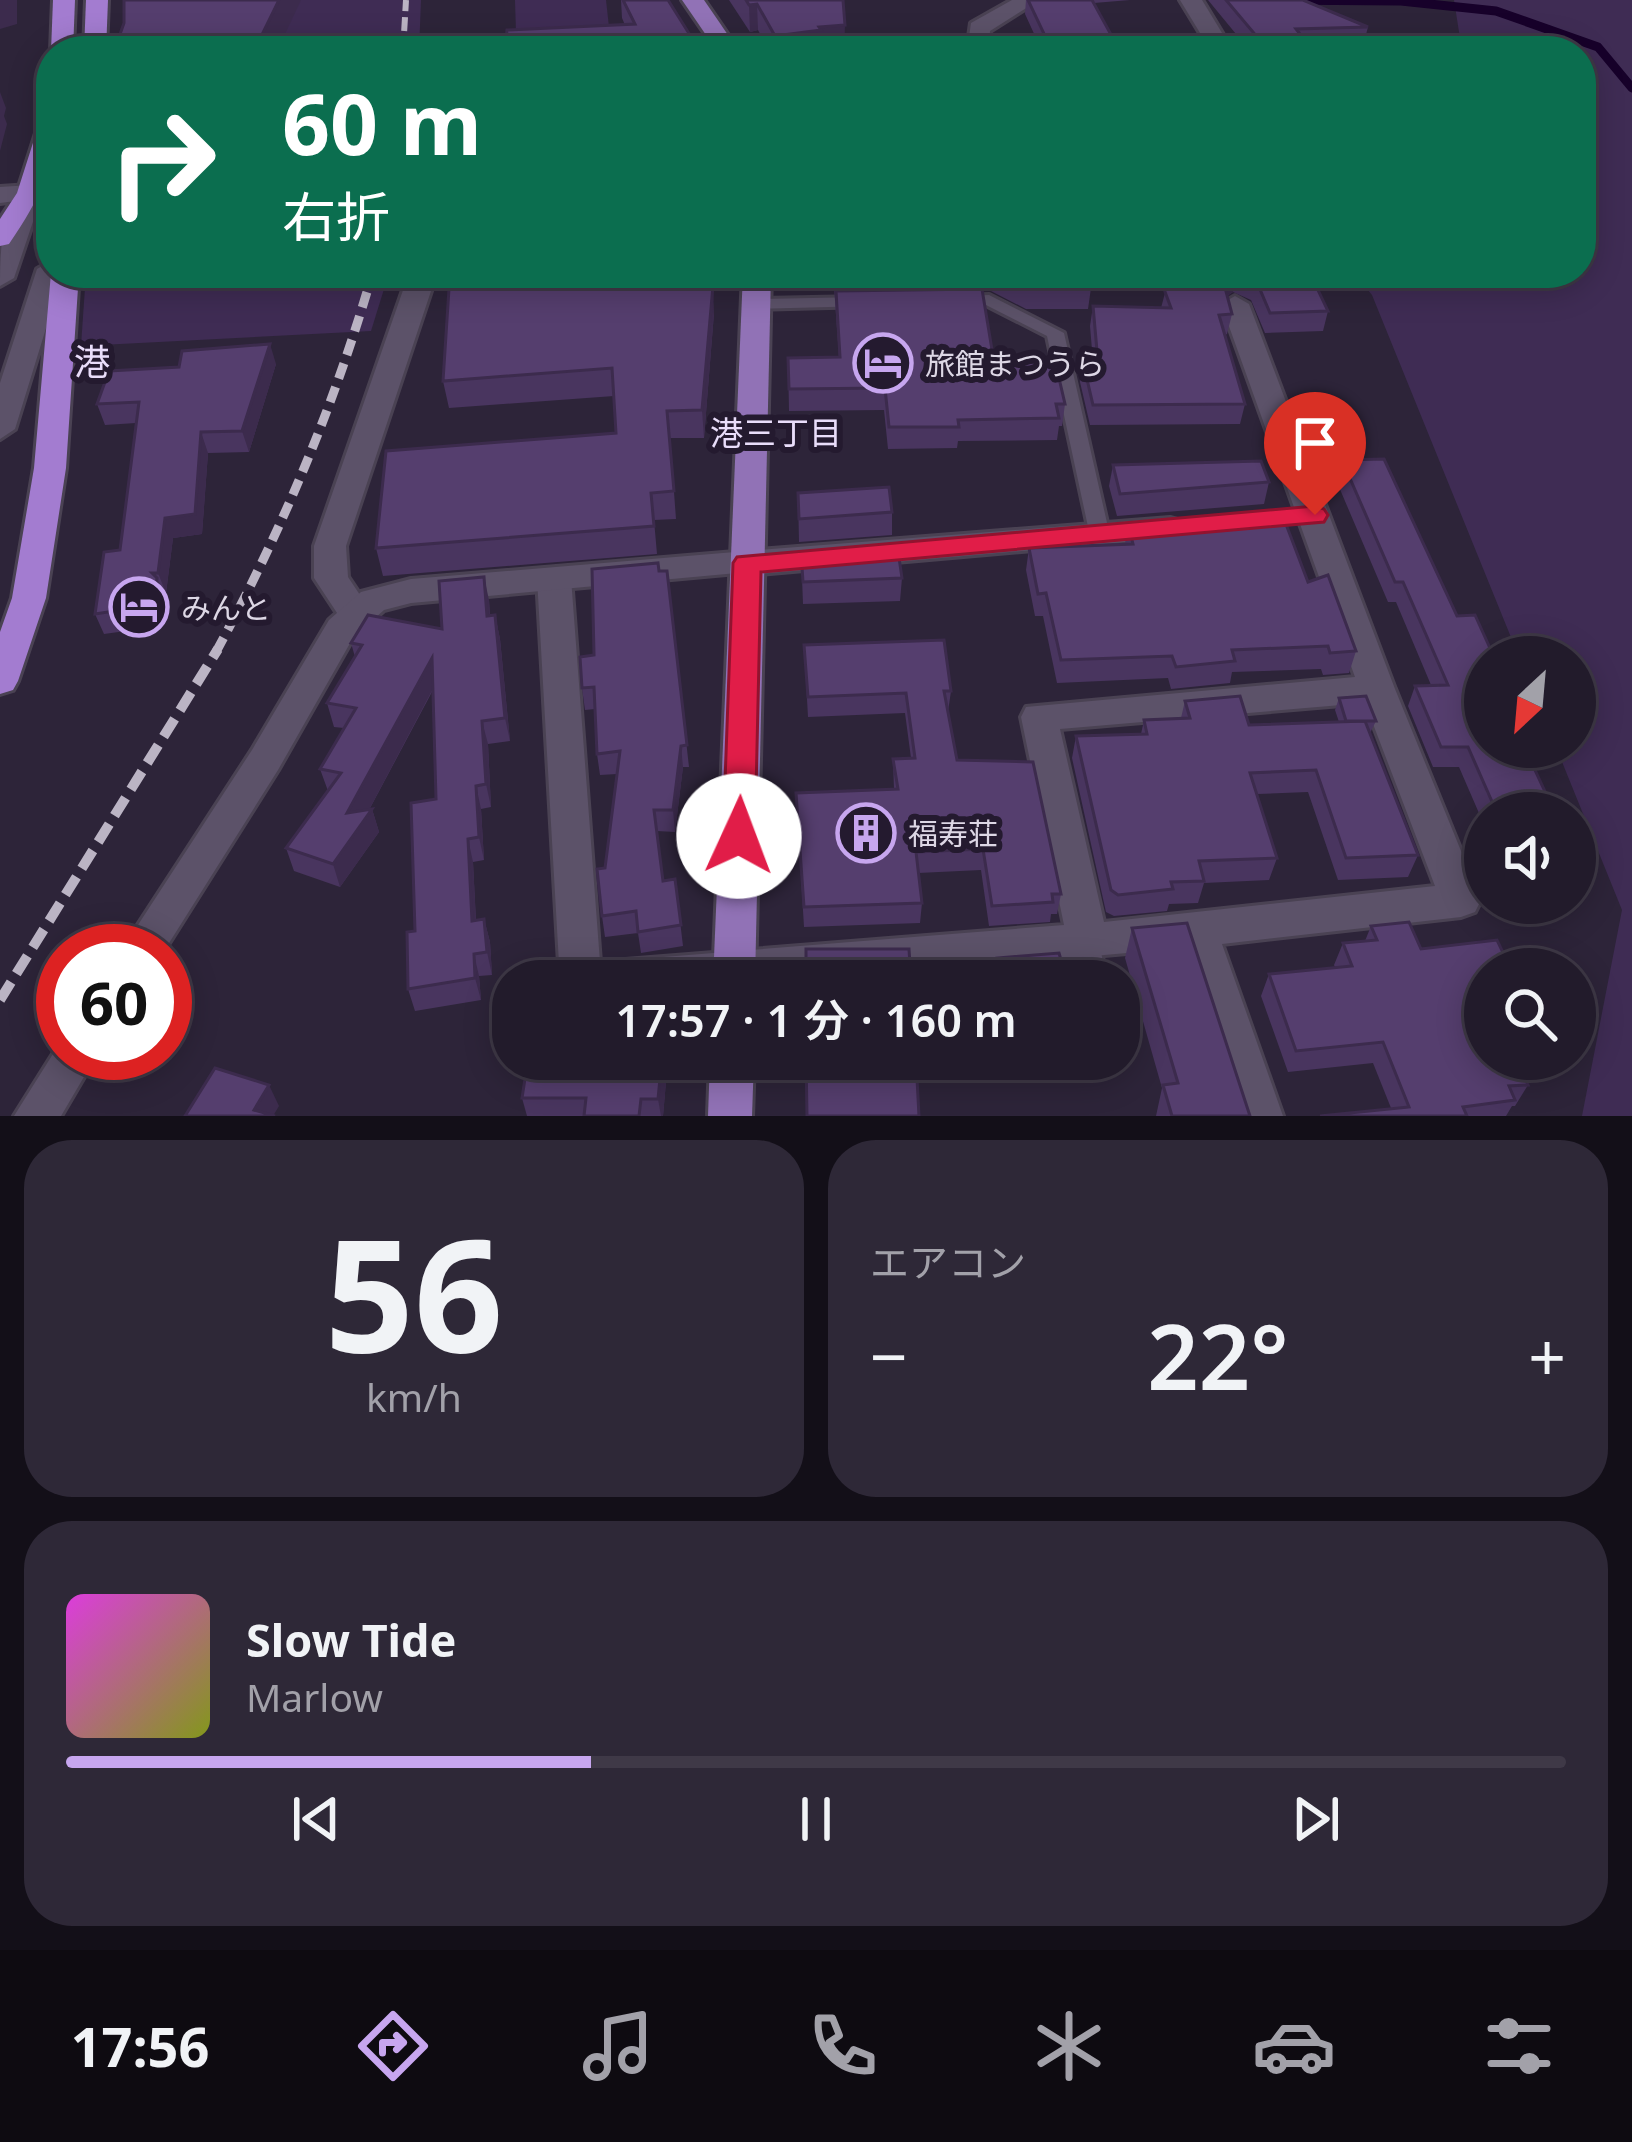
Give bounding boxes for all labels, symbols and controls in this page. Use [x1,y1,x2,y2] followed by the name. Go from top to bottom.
[282,65,482,180] text: 60 m
[84,84,240,240] icon: right
[282,179,390,253] text: 右折
[852,332,914,394] hotel icon: 旅館まつうら
[74,337,110,386] district label: 港
[925,343,1105,384] place label: 旅館まつうら
[1264,392,1366,515] pin
[710,410,842,455] district label: 港三丁目
[1282,410,1348,476] icon: arrive
[108,576,170,638] hotel icon: みんと
[181,587,271,628] place label: みんと
[1464,636,1596,768] north arrow
[1464,636,1596,1080] map controls
[676,773,802,899] position arrow
[1464,792,1596,924] button: sound
[835,802,897,864] building icon: 福寿荘
[908,813,998,854] place label: 福寿荘
[36,924,192,1080] speed limit sign: 60
[1464,948,1596,1080] button: search
[615,989,1017,1050] text: 17:57 · 1 分 · 160 m
[325,1185,503,1398] text: 56
[870,1235,1026,1288] text: エアコン
[1147,1294,1289,1416] text: 22°
[870,1310,908,1400] text: −
[1528,1310,1566,1400] text: +
[366,1370,462,1423] text: km/h
[246,1609,456,1670] text: Slow Tide
[246,1670,383,1723] text: Marlow
[283,1786,349,1852] icon: previous
[783,1786,849,1852] icon: pause
[1283,1786,1349,1852] icon: next
[351,2004,435,2088] icon: directions
[576,2004,660,2088] icon: music
[801,2004,885,2088] icon: phone
[1027,2004,1111,2088] icon: climate
[1252,2004,1336,2088] icon: car
[1477,2004,1561,2088] icon: filters
[71,2009,209,2083] text: 17:56

